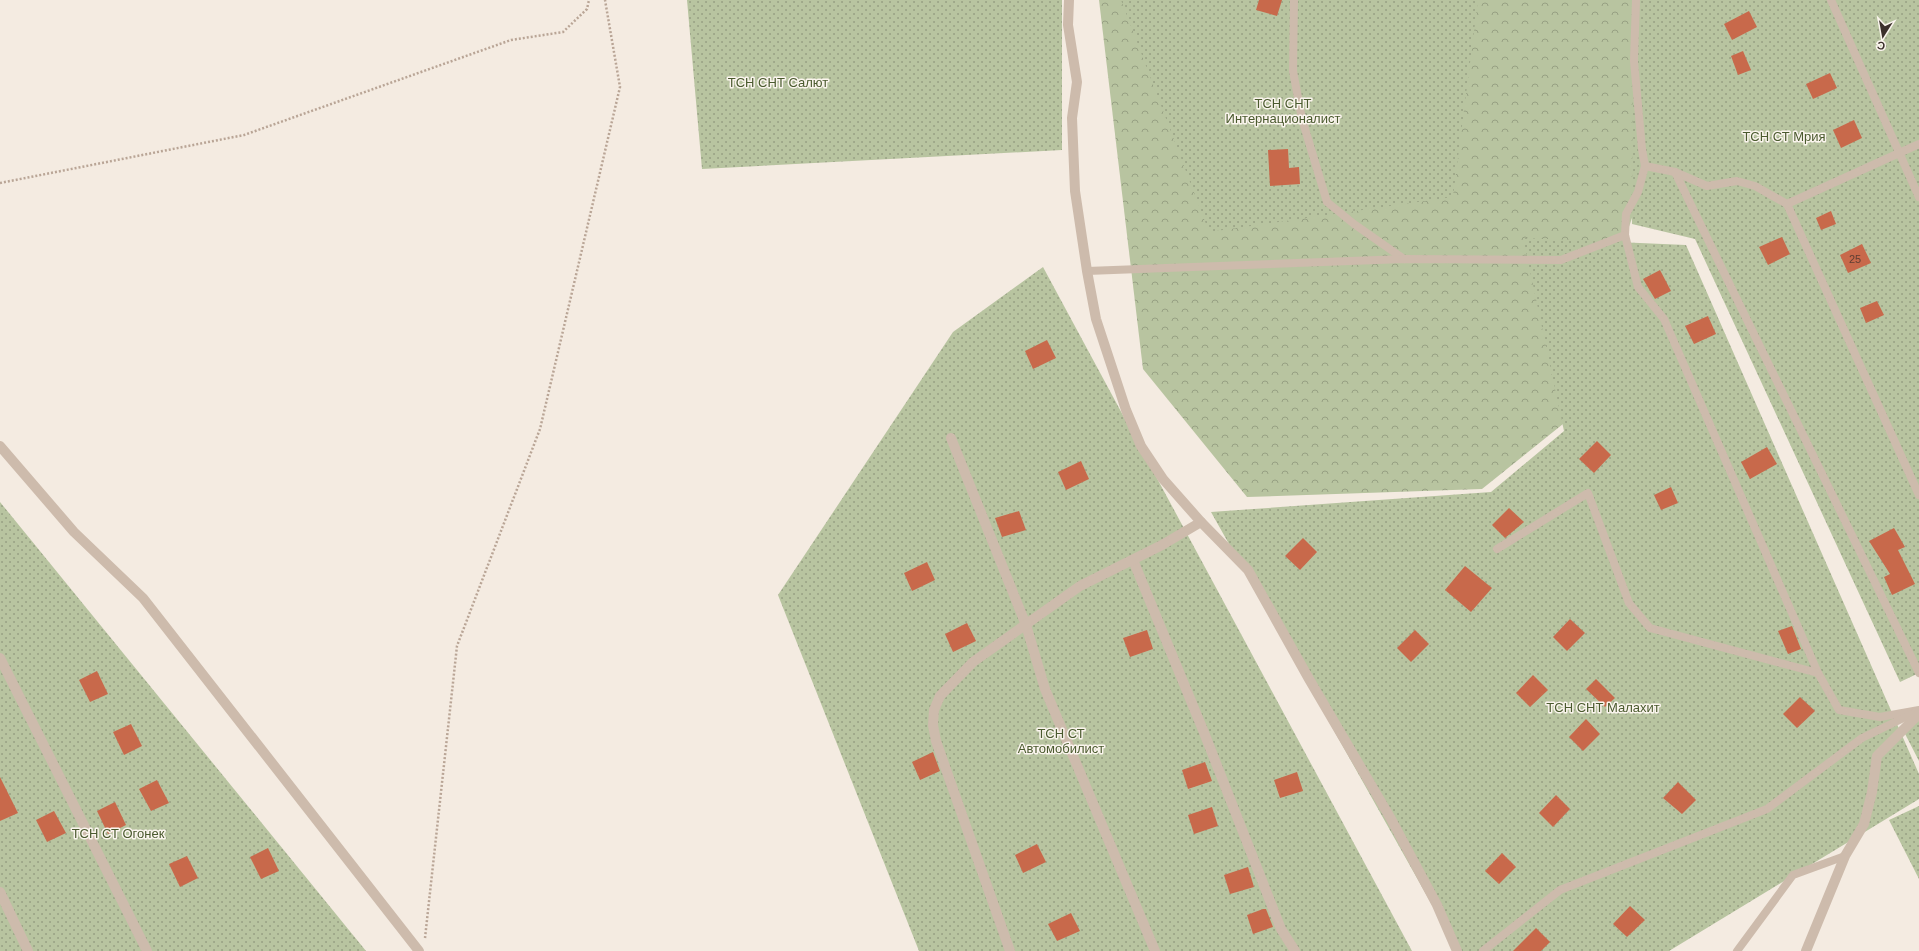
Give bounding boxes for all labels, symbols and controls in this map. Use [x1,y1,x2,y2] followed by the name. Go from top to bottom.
[1863,16,1903,56] north arrow
[1876,39,1886,52] text: С
[728,75,828,90] park label: ТСН СНТ Салют
[1226,96,1340,126] park label: ТСН СНТ Интернационалист
[1742,129,1826,144] park label: ТСН СТ Мрия
[1849,253,1861,265] house number: 25
[1546,700,1660,715] park label: ТСН СНТ Малахит
[1018,726,1104,756] park label: ТСН СТ Автомобилист
[72,826,165,841] park label: ТСН СТ Огонек

